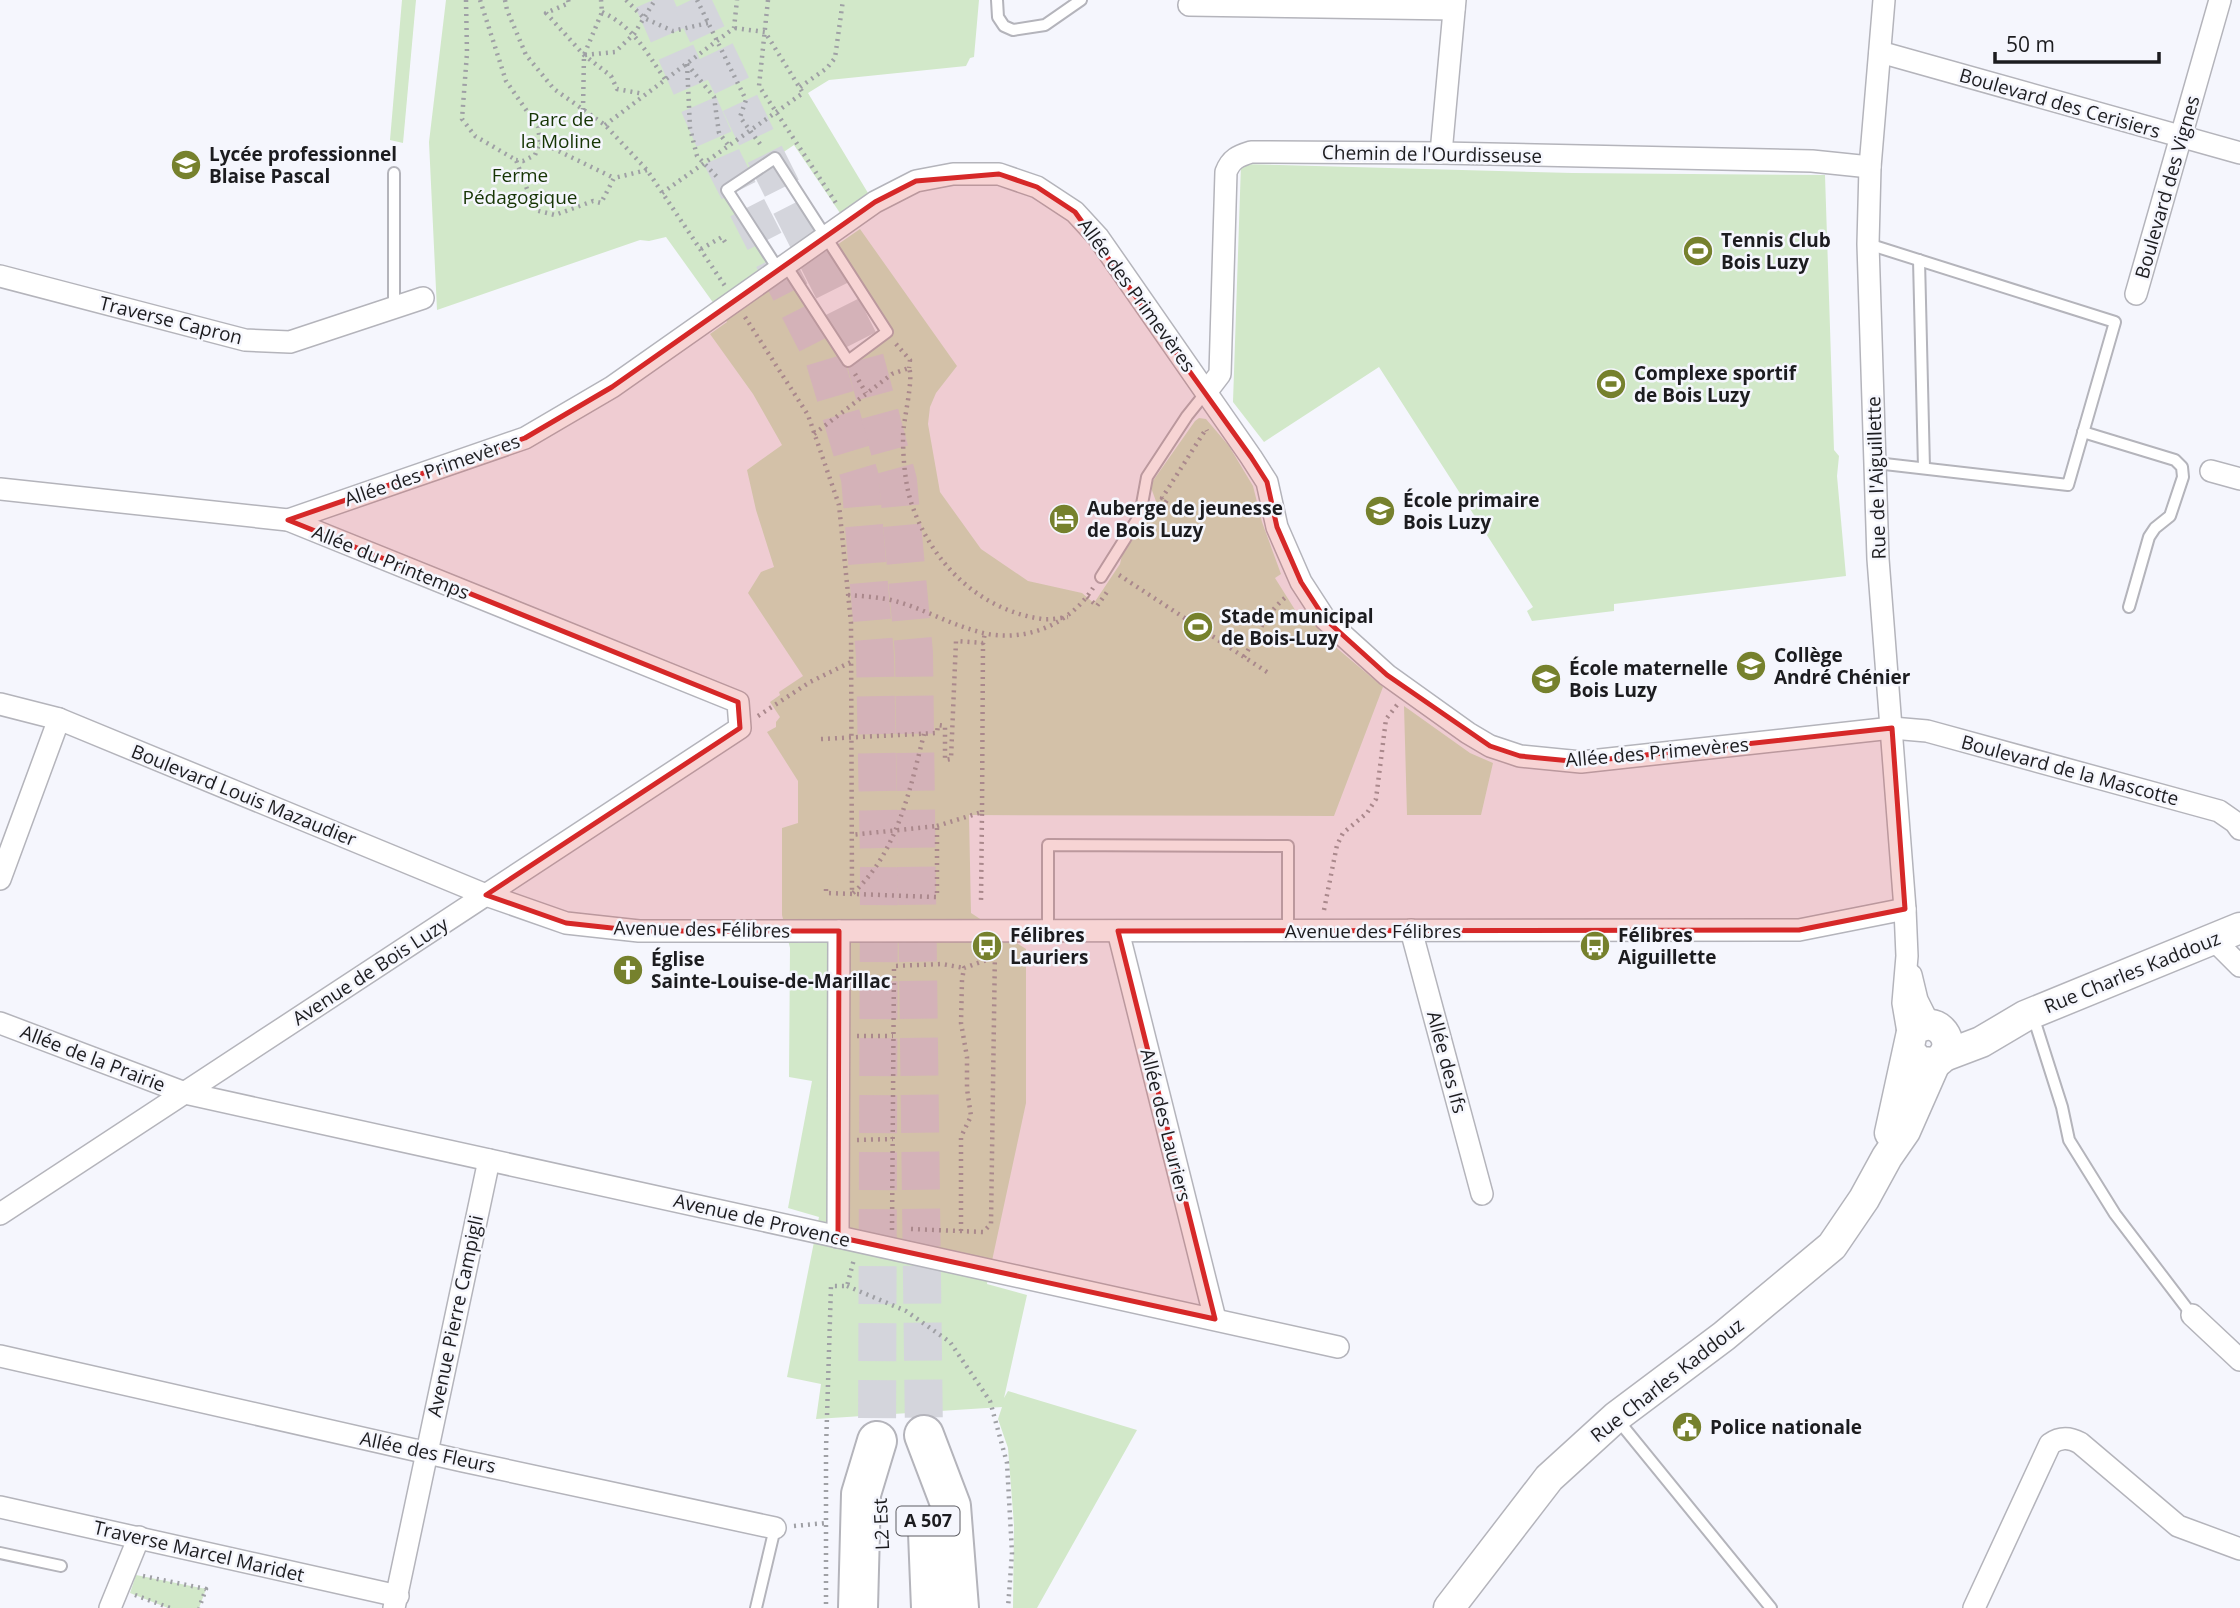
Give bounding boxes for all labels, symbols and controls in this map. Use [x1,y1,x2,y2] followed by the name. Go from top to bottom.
[1995,21,2160,65] scale bar
[2006,30,2055,58] text: 50 m
[1956,62,2164,144] street label: Boulevard des Cerisiers
[2128,92,2206,282] street label: Boulevard des Vignes
[521,106,601,154] park label: Parc de la Moline
[1322,139,1542,169] street label: Chemin de l'Ourdisseuse
[209,141,397,189] place label: Lycée professionnel Blaise Pascal
[169,148,203,182] school or university icon: Lycée professionnel Blaise Pascal
[462,162,578,210] park label: Ferme Pédagogique
[1072,213,1202,377] street label: Allée des Primevères
[1721,227,1831,275] place label: Tennis Club Bois Luzy
[1681,234,1715,268] sports icon: Tennis Club Bois Luzy
[97,290,245,350] street label: Traverse Capron
[1634,360,1798,408] place label: Complexe sportif de Bois Luzy
[1594,367,1628,401] sports icon: Complexe sportif de Bois Luzy
[1860,396,1892,560] street label: Rue de l'Aiguillette
[341,428,523,512] street label: Allée des Primevères
[1403,487,1539,535] place label: École primaire Bois Luzy
[1363,494,1397,528] school or university icon: École primaire Bois Luzy
[1087,495,1283,543] place label: Auberge de jeunesse de Bois Luzy
[1047,502,1081,536] hotel icon: Auberge de jeunesse de Bois Luzy
[309,519,473,605] street label: Allée du Printemps
[1221,603,1374,651] place label: Stade municipal de Bois-Luzy
[1181,610,1215,644] sports icon: Stade municipal de Bois-Luzy
[1774,642,1911,690] place label: Collège André Chénier
[1734,649,1768,683] school or university icon: Collège André Chénier
[1569,655,1728,703] place label: École maternelle Bois Luzy
[1529,662,1563,696] school or university icon: École maternelle Bois Luzy
[1958,728,2182,812] street label: Boulevard de la Mascotte
[1564,731,1750,773] street label: Allée des Primevères
[128,738,361,852] street label: Boulevard Louis Mazaudier
[287,911,453,1031] street label: Avenue de Bois Luzy
[614,914,790,944] street label: Avenue des Félibres
[1285,918,1461,944] street label: Avenue des Félibres
[1010,922,1088,970] place label: Félibres Lauriers
[1618,922,1716,970] place label: Félibres Aiguillette
[2040,925,2224,1019] street label: Rue Charles Kaddouz
[970,929,1004,963] bus stop icon: Félibres Lauriers
[1578,929,1612,963] bus stop icon: Félibres Aiguillette
[651,946,891,994] place label: Église Sainte-Louise-de-Marillac
[611,953,645,987] church icon: Église Sainte-Louise-de-Marillac
[1421,1008,1473,1116] street label: Allée des Ifs
[17,1018,169,1098] street label: Allée de la Prairie
[1134,1046,1198,1204] street label: Allée des Lauriers
[671,1187,853,1253] street label: Avenue de Provence
[421,1213,489,1419] street label: Avenue Pierre Campigli
[1585,1312,1749,1448] street label: Rue Charles Kaddouz
[1670,1410,1704,1444] public building icon: Police nationale
[1710,1414,1862,1440] place label: Police nationale
[358,1425,498,1479] street label: Allée des Fleurs
[867,1497,895,1551] street label: L2 Est
[897,1506,960,1536] road number: A 507
[91,1514,307,1588] street label: Traverse Marcel Maridet

